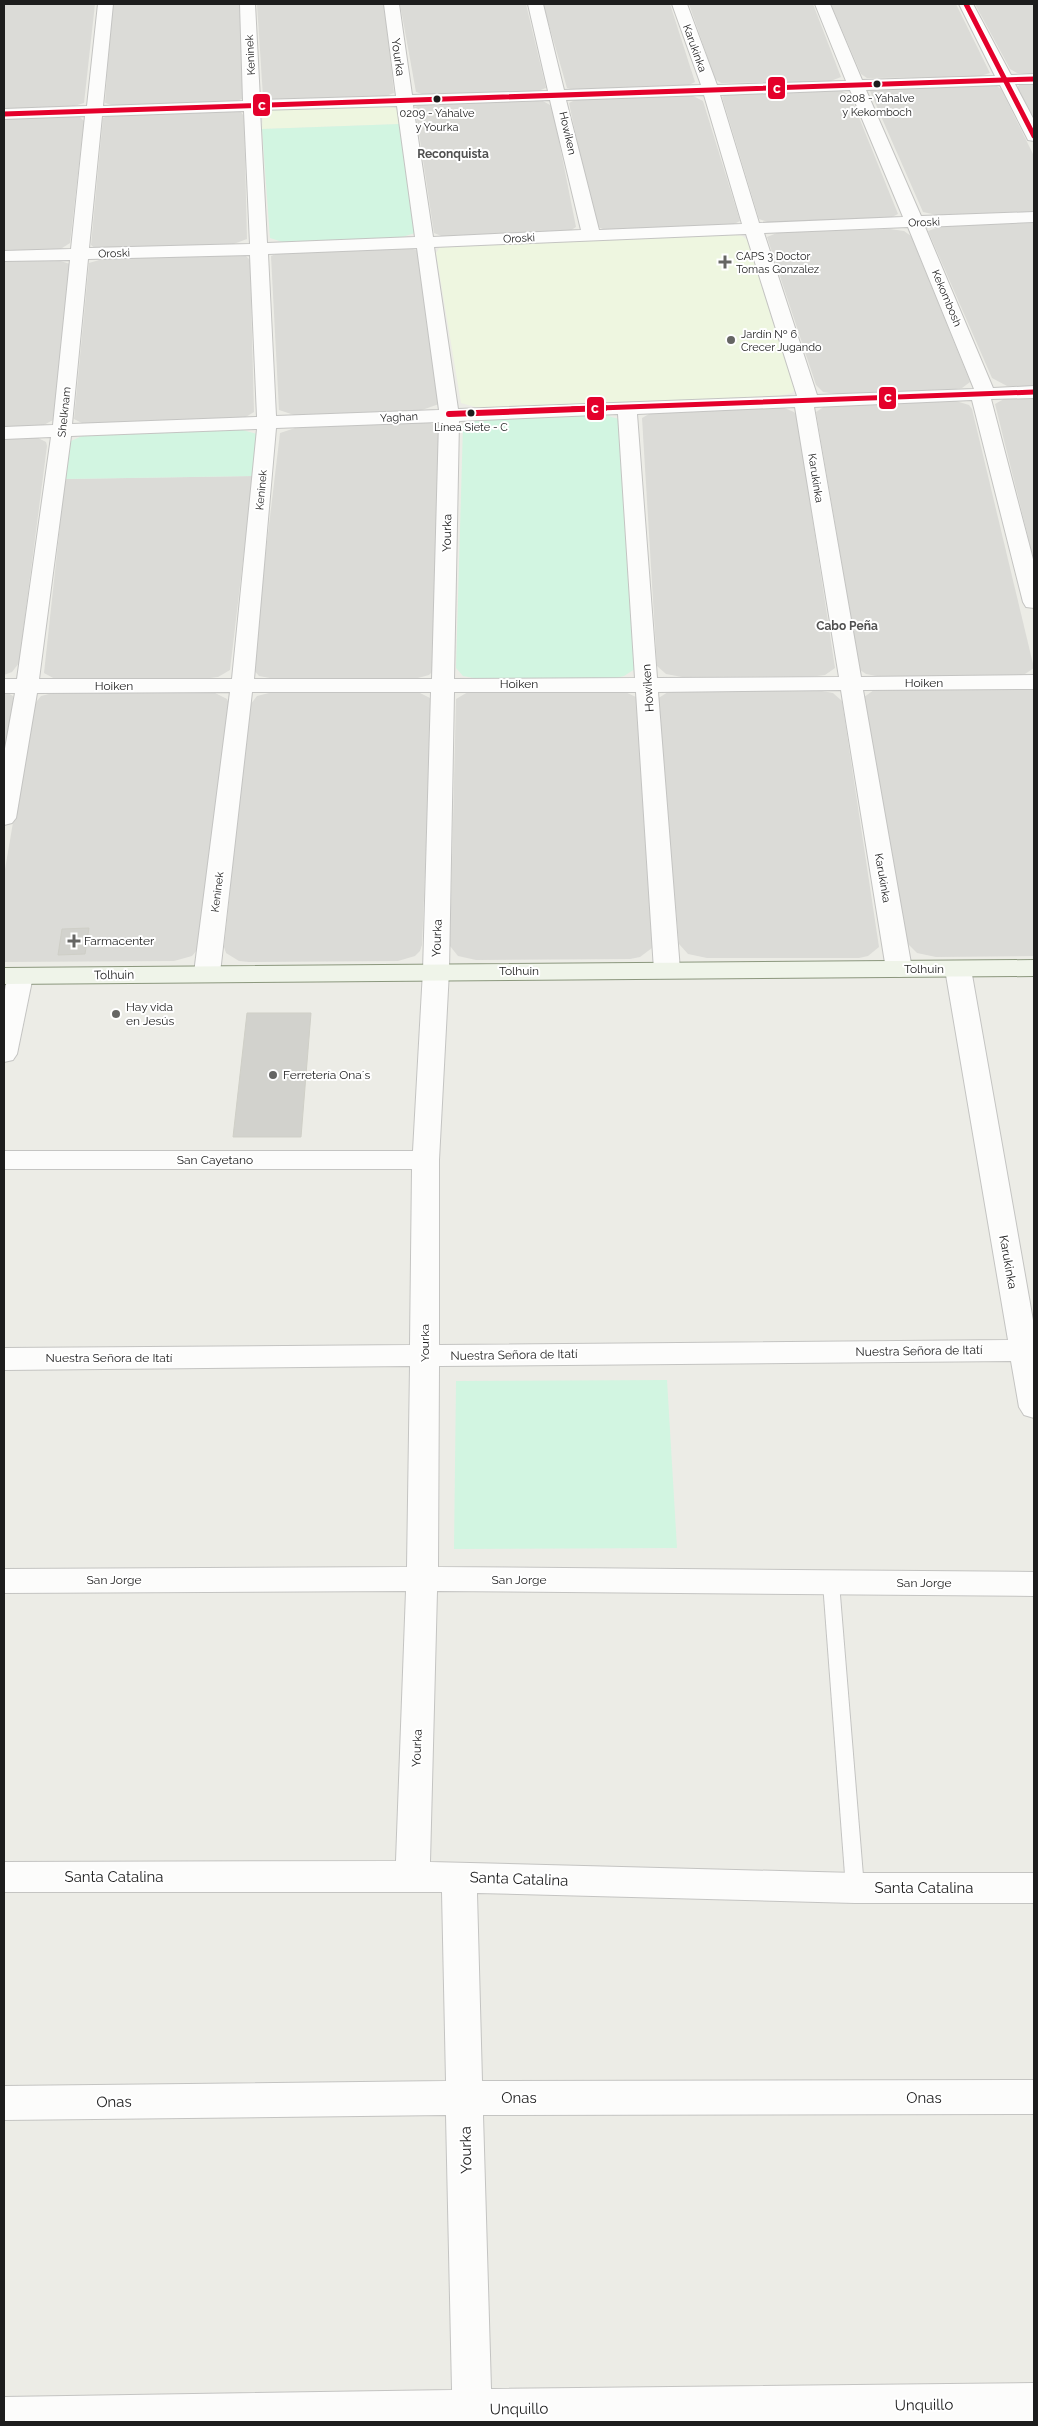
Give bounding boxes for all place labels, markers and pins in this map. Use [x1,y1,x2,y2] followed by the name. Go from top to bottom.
[872,79,882,89] marker: 0208 - Yahalve y Kekomboch
[839,92,915,119] place label: 0208 - Yahalve y Kekomboch
[432,94,442,104] marker: 0209 - Yahalve y Yourka
[400,107,475,134] place label: 0209 - Yahalve y Yourka
[736,250,820,276] place label: CAPS 3 Doctor Tomas Gonzalez
[718,255,732,269] marker: CAPS 3 Doctor Tomas Gonzalez
[741,328,822,354] place label: Jardín Nº 6 Crecer Jugando
[725,334,737,346] marker: Jardín Nº 6 Crecer Jugando
[466,408,476,418] marker: Línea Siete - C
[434,421,508,434] place label: Línea Siete - C
[84,934,155,948] place label: Farmacenter
[68,935,80,947] marker: Farmacenter
[126,1000,174,1028] place label: Hay vida en Jesús
[110,1008,122,1020] marker: Hay vida en Jesús
[283,1068,370,1082] place label: Ferretería Ona´s
[267,1069,279,1081] marker: Ferretería Ona´s

